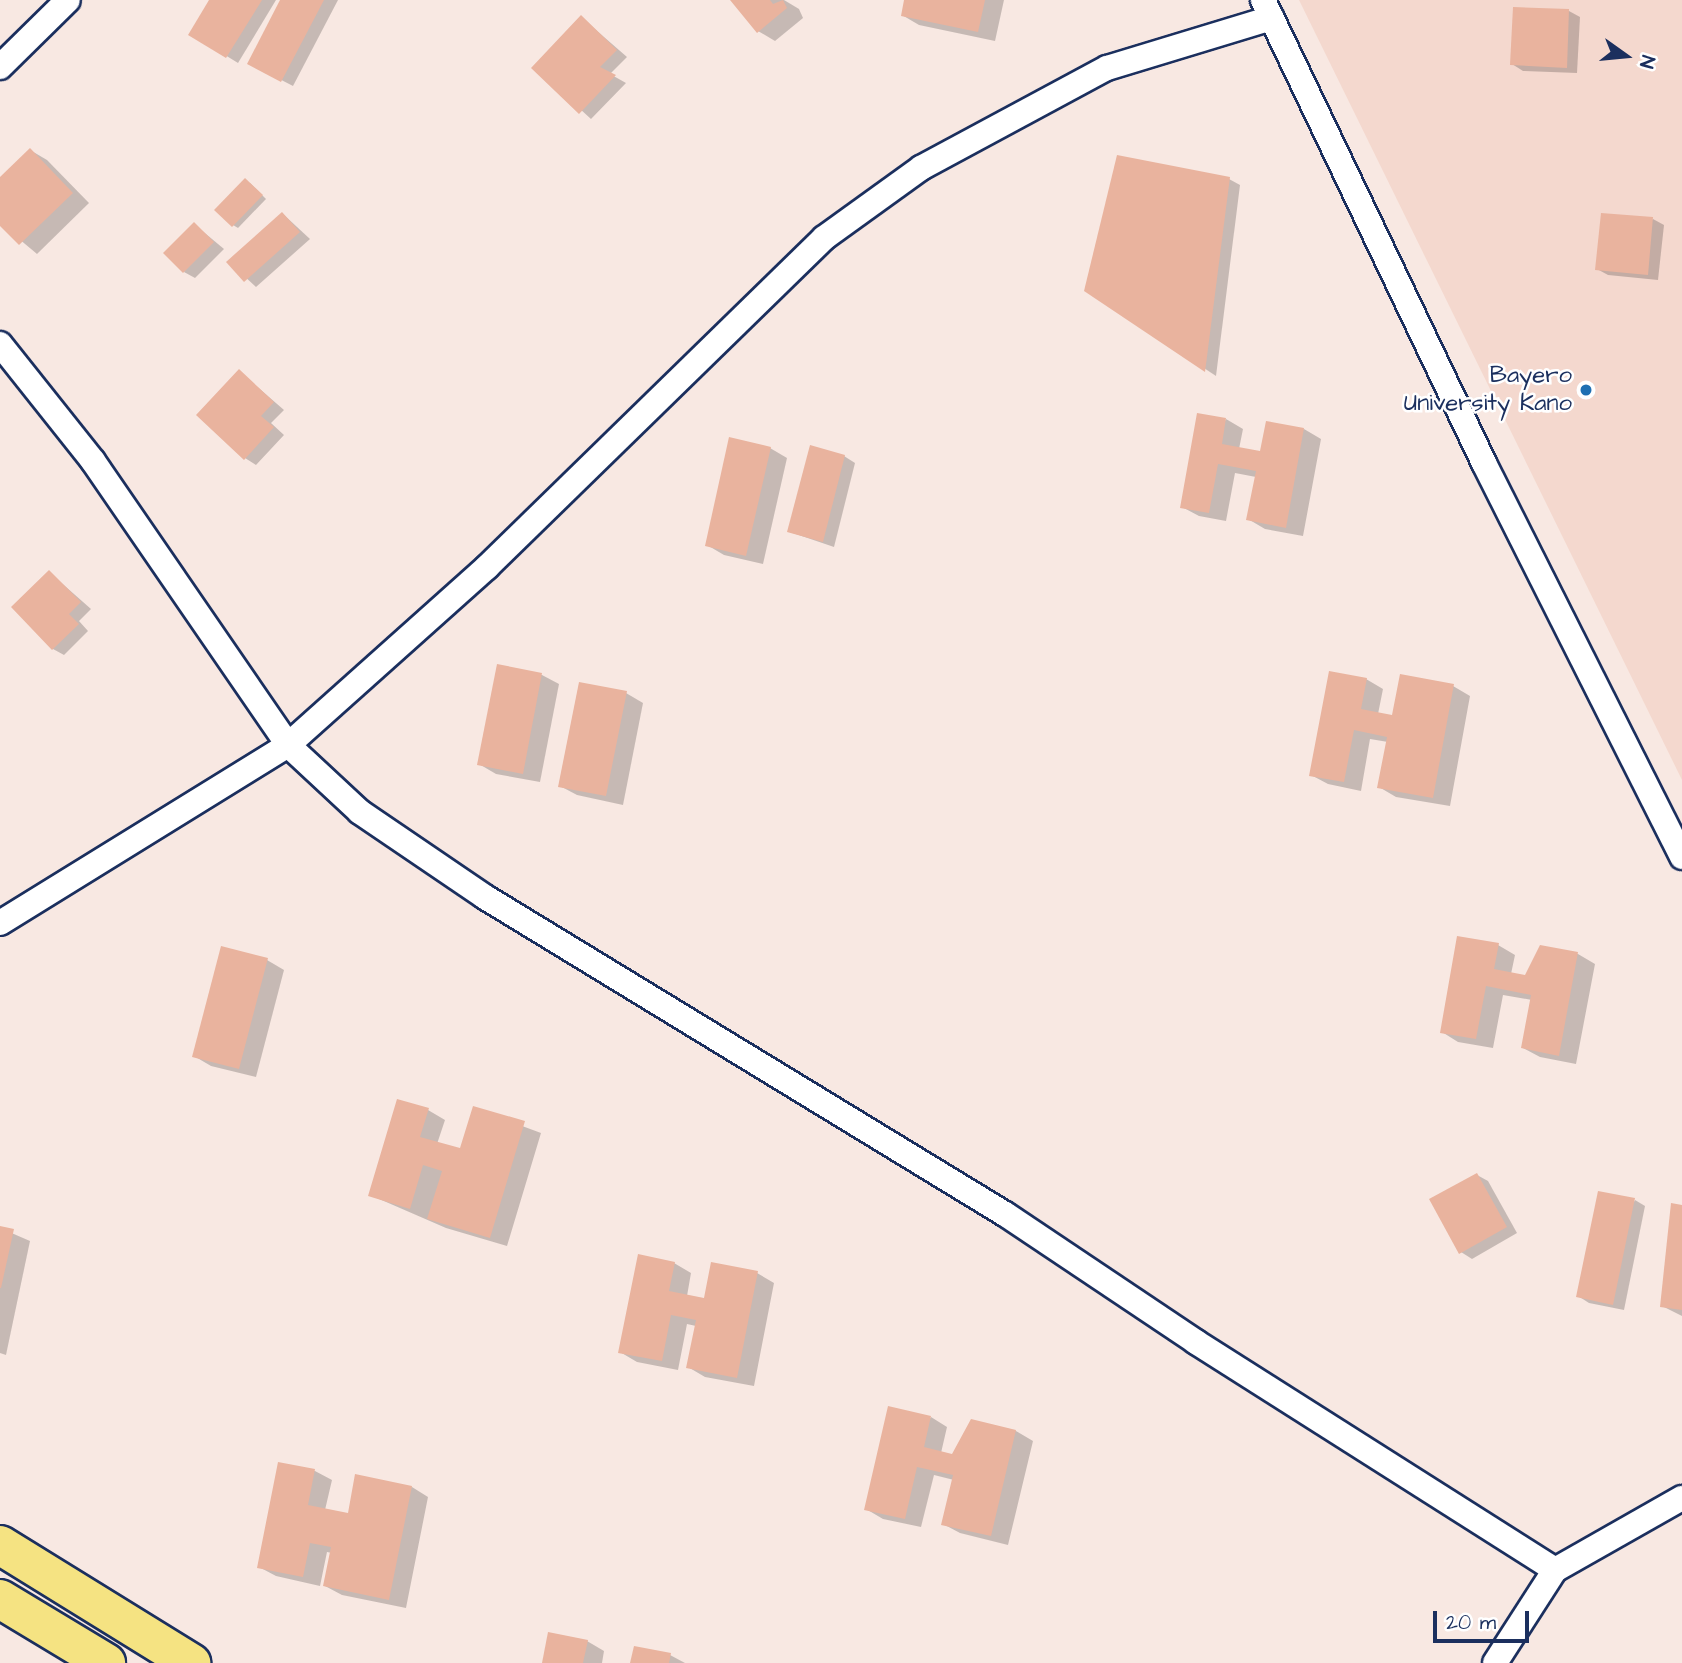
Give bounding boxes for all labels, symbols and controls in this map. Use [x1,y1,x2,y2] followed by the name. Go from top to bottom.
[1591,21,1661,91] north arrow
[1632,52,1661,71] text: N
[1404,362,1572,418] place label: Bayero University Kano
[1578,382,1594,398] marker: Bayero University Kano
[1437,1596,1533,1640] scale bar
[1446,1608,1496,1637] text: 20 m

